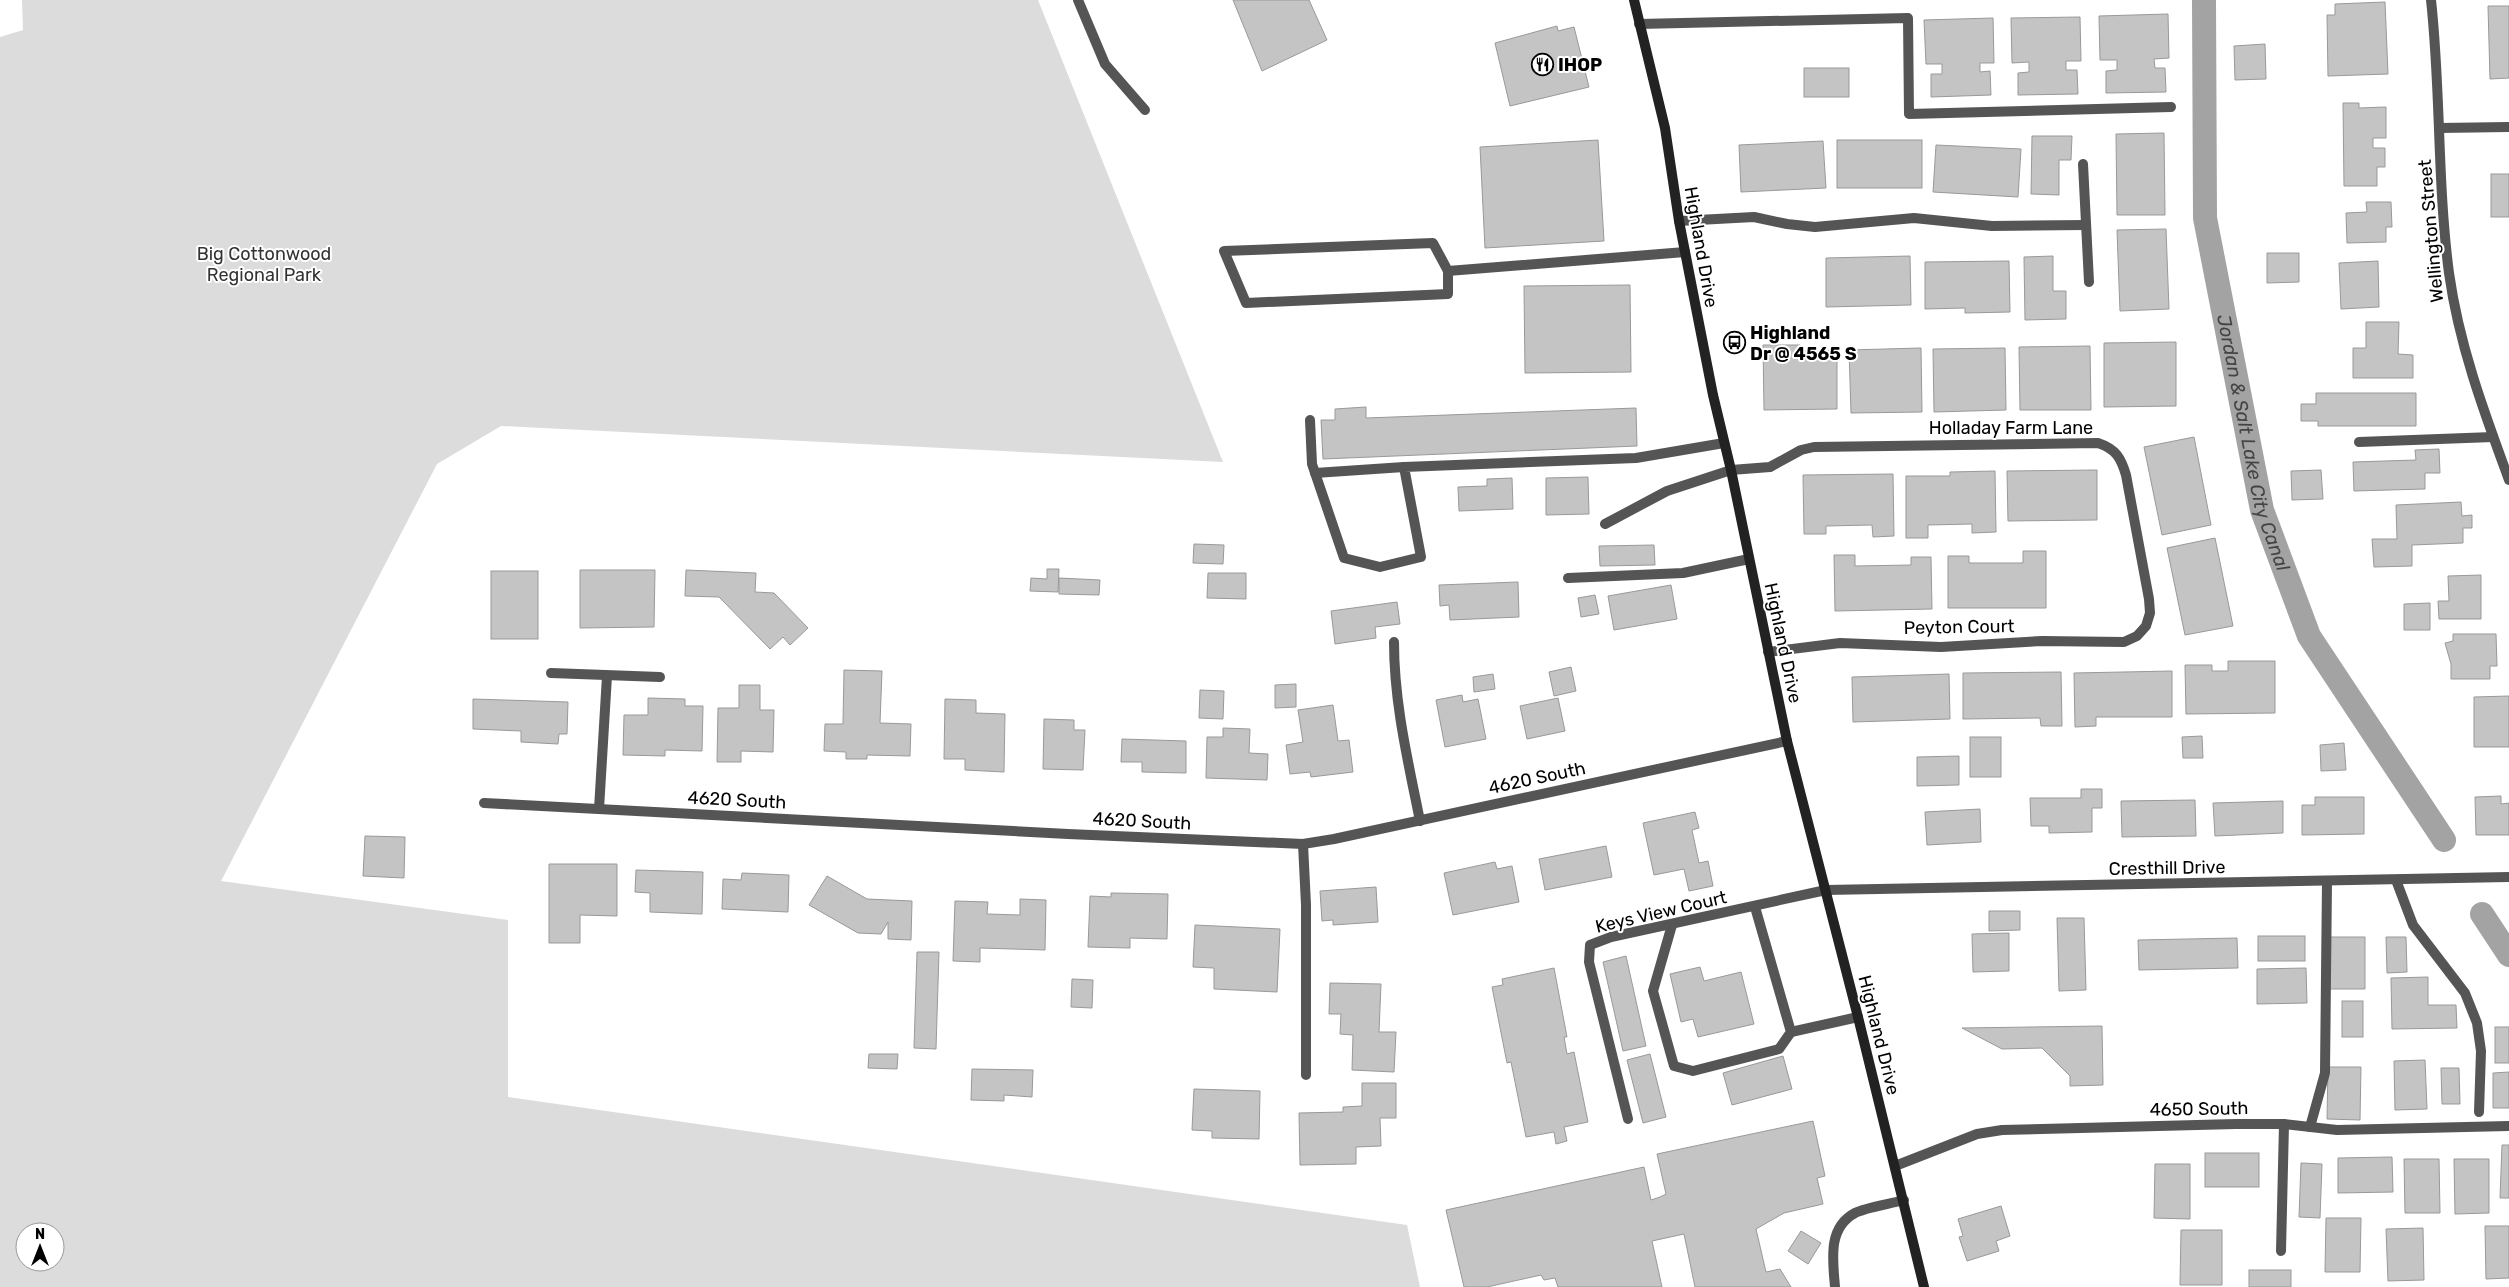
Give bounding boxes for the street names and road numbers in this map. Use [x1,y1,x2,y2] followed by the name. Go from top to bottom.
[2414,159,2448,303] street label: Wellington Street
[1680,185,1722,309] street label: Highland Drive
[1929,417,2093,439] street label: Holladay Farm Lane
[1759,581,1807,705] street label: Highland Drive
[1903,615,2015,639] street label: Peyton Court
[1486,757,1588,799] street label: 4620 South
[687,786,787,814] street label: 4620 South
[1092,807,1192,835] street label: 4620 South
[2108,856,2226,880] street label: Cresthill Drive
[1593,886,1729,938] street label: Keys View Court
[1853,973,1905,1097] street label: Highland Drive
[2149,1097,2249,1121] street label: 4650 South

